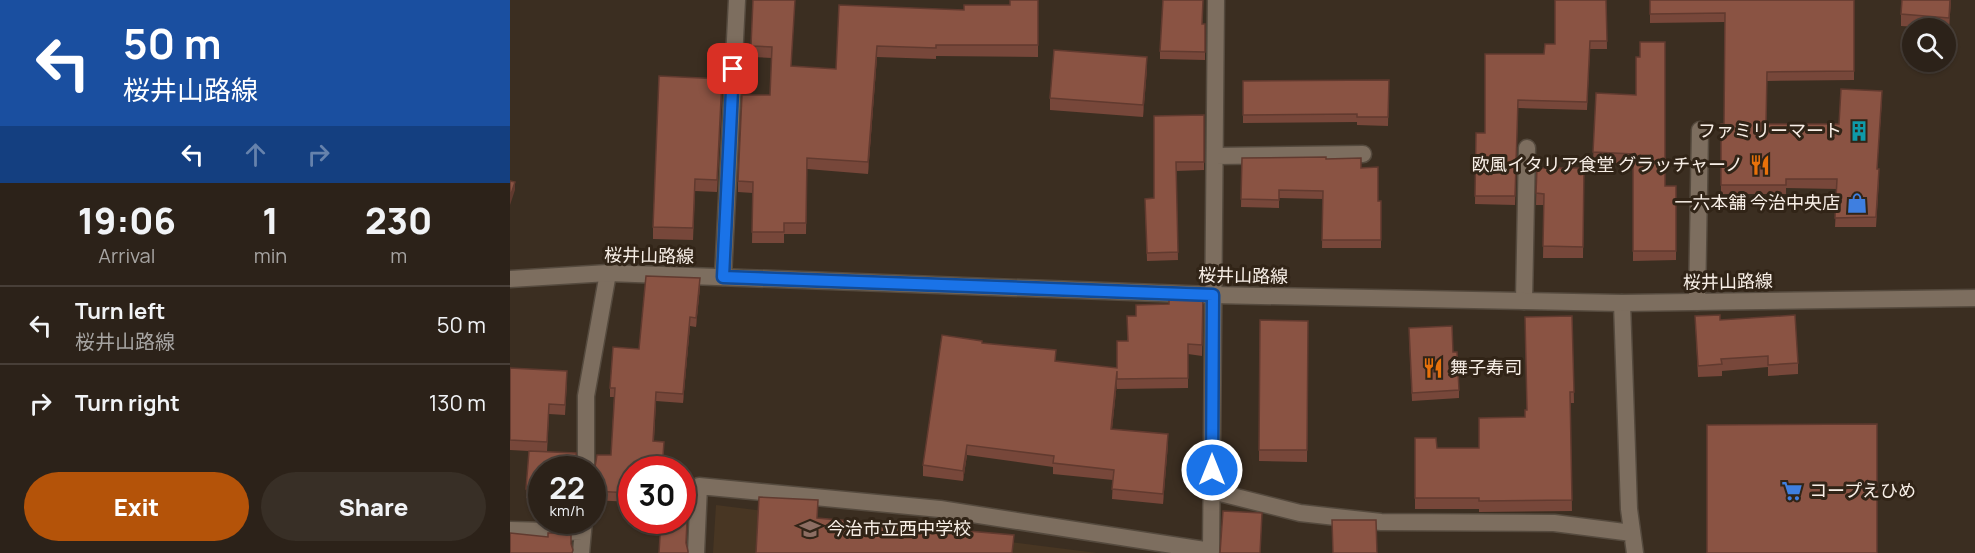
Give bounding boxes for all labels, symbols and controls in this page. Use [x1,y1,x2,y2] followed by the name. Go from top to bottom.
[123,14,221,72] text: 50 m
[1902,18,1956,72] map controls
[1902,18,1956,72] button: search
[24,24,102,102] icon: left
[707,43,758,94] pin
[716,52,749,85] icon: arrive
[123,71,258,108] text: 桜井山路線
[1698,118,1842,142] place label: ファミリーマート
[1847,119,1871,143] building icon: ファミリーマート
[176,138,209,171] icon: left
[239,138,272,171] icon: ahead
[302,138,335,171] icon: right
[1471,152,1743,176] place label: 欧風イタリア食堂 グラッチャーノ
[1748,153,1772,177] restaurant icon: 欧風イタリア食堂 グラッチャーノ
[1674,190,1840,214] place label: 一六本舗 今治中央店
[1845,191,1869,215] shop icon: 一六本舗 今治中央店
[78,196,176,245] text: 19:06
[262,196,279,245] text: 1
[365,196,432,245] text: 230
[98,242,155,269] text: Arrival
[254,242,287,269] text: min
[390,242,407,269] text: m
[604,242,694,268] street label: 桜井山路線
[1198,262,1288,288] street label: 桜井山路線
[1683,268,1773,294] street label: 桜井山路線
[75,296,165,326] text: Turn left
[24,309,57,342] icon: left
[437,310,486,340] text: 50 m
[75,328,175,355] text: 桜井山路線
[1450,355,1522,379] place label: 舞子寿司
[1421,356,1445,380] restaurant icon: 舞子寿司
[24,387,57,420] icon: right
[75,388,180,418] text: Turn right
[429,388,486,418] text: 130 m
[1180,438,1244,502] position arrow
[618,456,696,534] speed limit sign: 30
[549,467,585,508] text: 22
[24,472,249,541] button: Exit
[261,472,486,541] button: Share
[1809,478,1916,502] place label: コープえひめ
[1780,479,1804,503] supermarket icon: コープえひめ
[550,500,584,521] text: km/h
[827,516,971,540] place label: 今治市立西中学校
[798,517,822,541] school or university icon: 今治市立西中学校

